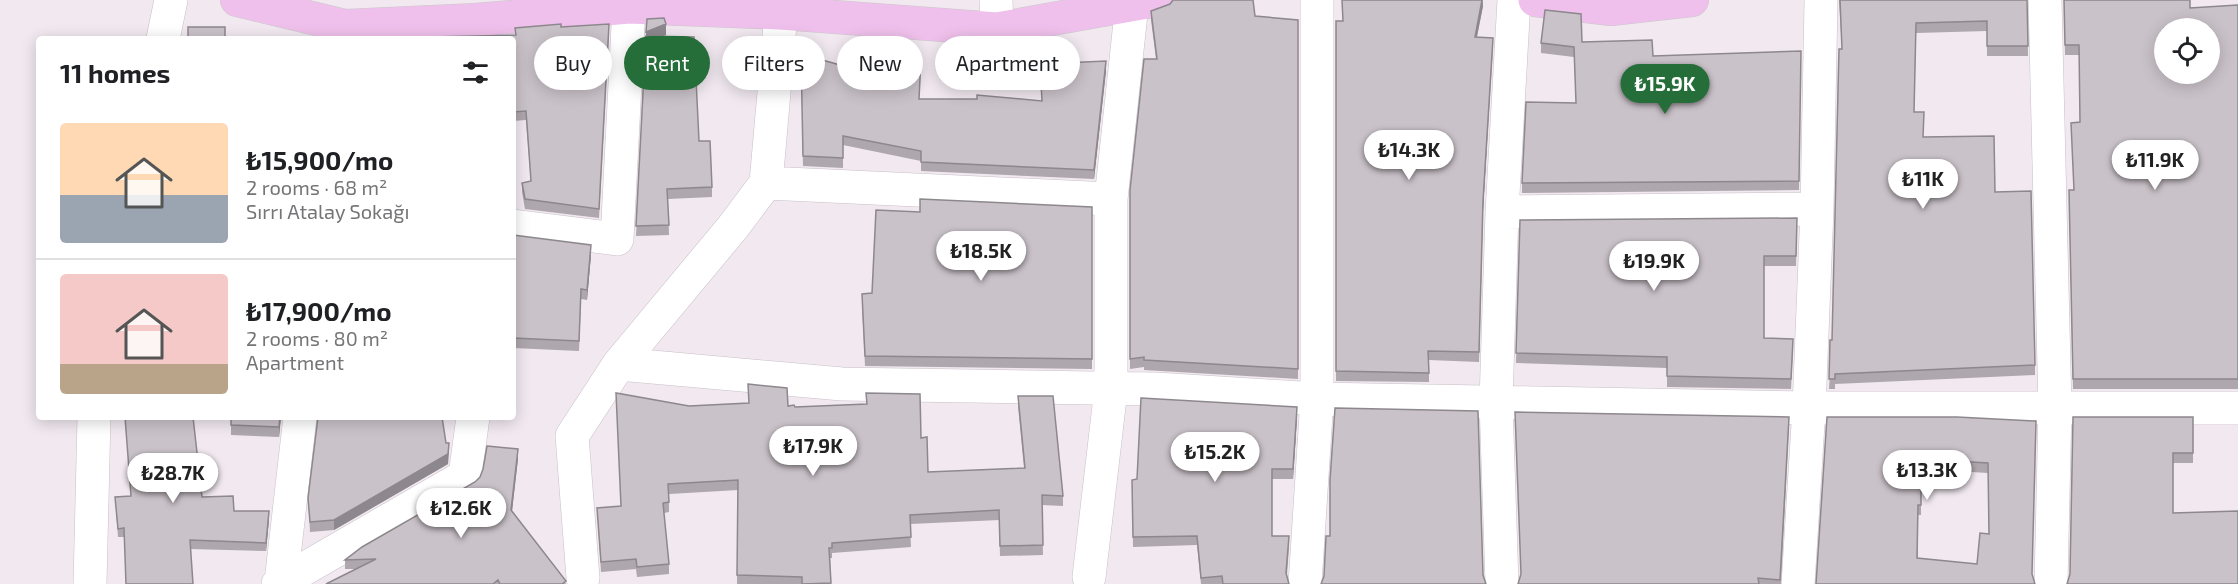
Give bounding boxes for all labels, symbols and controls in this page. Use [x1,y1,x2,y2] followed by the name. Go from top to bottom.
[2154,18,2220,84] map controls
[2154,18,2220,84] button: locate
[534,36,612,90] chip: Buy
[624,36,710,90] chip: Rent
[722,36,825,90] chip: Filters
[837,36,923,90] chip: New
[935,36,1080,90] chip: Apartment
[459,56,492,89] icon: filters
[60,57,170,88] text: 11 homes
[1616,64,1714,115] pin: ₺15.9K
[1635,71,1695,95] text: ₺15.9K
[1360,130,1458,181] pin: ₺14.3K
[1378,137,1440,161] text: ₺14.3K
[2106,140,2204,191] pin: ₺11.9K
[246,144,393,175] text: ₺15,900/mo
[108,147,180,219] icon: home
[2126,147,2184,171] text: ₺11.9K
[1887,159,1959,210] pin: ₺11K
[1902,166,1944,190] text: ₺11K
[246,175,387,199] text: 2 rooms · 68 m²
[246,199,409,223] text: Sırrı Atalay Sokağı
[932,231,1030,282] pin: ₺18.5K
[950,238,1012,262] text: ₺18.5K
[1605,241,1703,292] pin: ₺19.9K
[1623,248,1685,272] text: ₺19.9K
[246,295,392,326] text: ₺17,900/mo
[108,298,180,370] icon: home
[246,326,388,350] text: 2 rooms · 80 m²
[246,350,344,374] text: Apartment
[764,426,862,477] pin: ₺17.9K
[1166,432,1264,483] pin: ₺15.2K
[783,433,843,457] text: ₺17.9K
[1185,439,1245,463] text: ₺15.2K
[1878,450,1976,501] pin: ₺13.3K
[124,453,222,504] pin: ₺28.7K
[1897,457,1957,481] text: ₺13.3K
[141,460,205,484] text: ₺28.7K
[412,488,510,539] pin: ₺12.6K
[430,495,492,519] text: ₺12.6K

